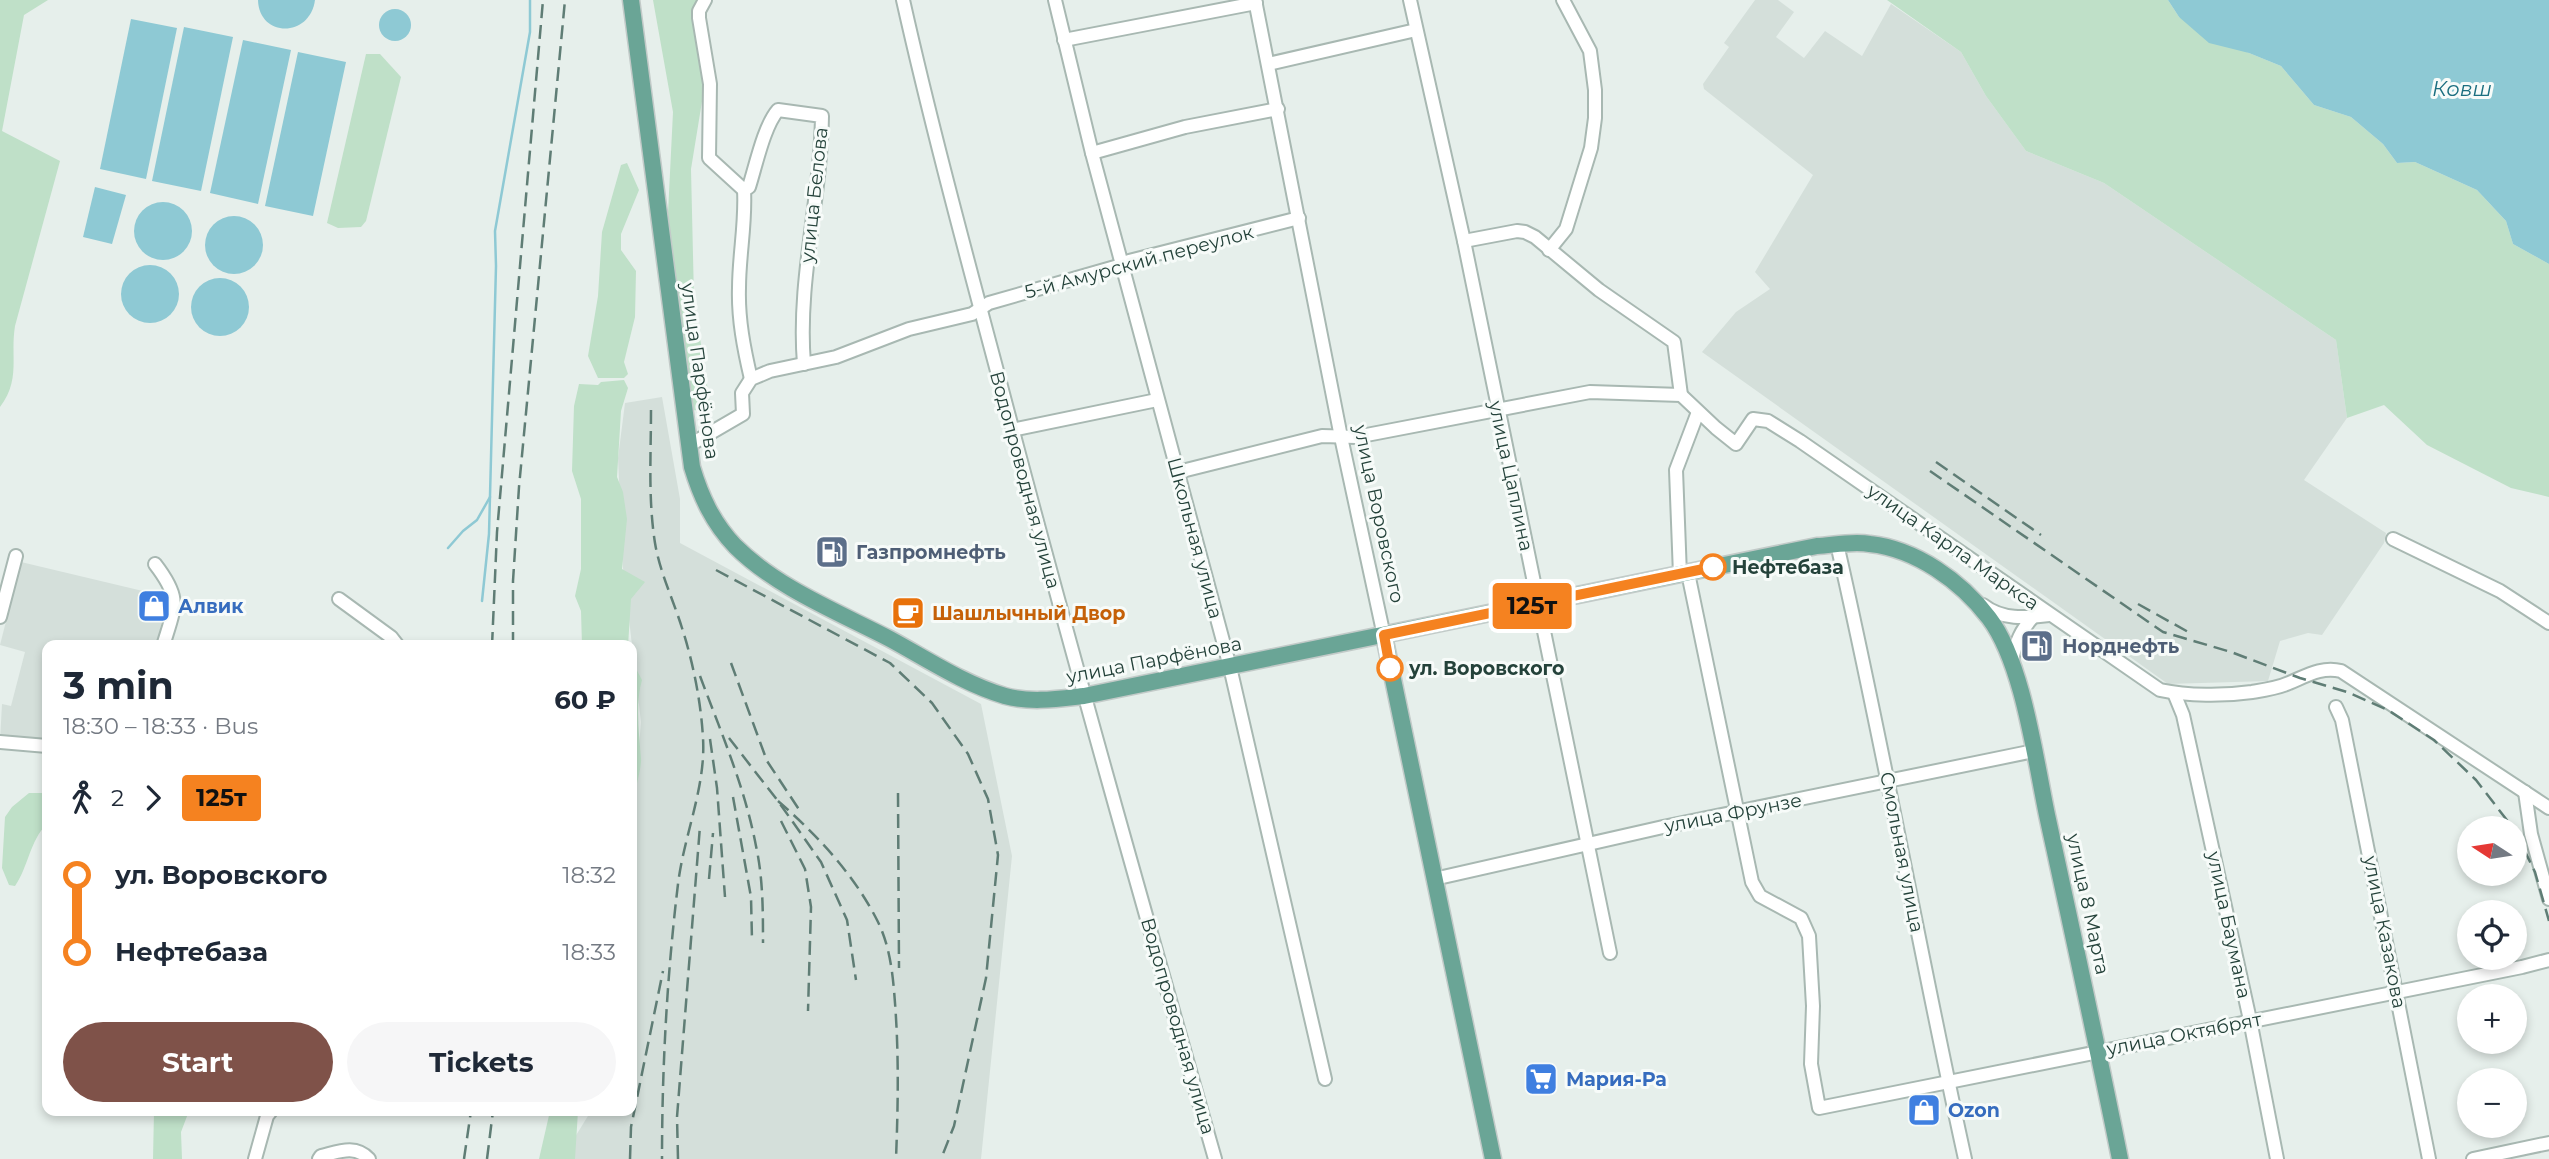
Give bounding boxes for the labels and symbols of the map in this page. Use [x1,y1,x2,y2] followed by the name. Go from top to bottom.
[2432,76,2492,101] water label: Ковш
[795,126,833,265] street label: улица Белова
[1022,220,1256,304] street label: 5-й Амурский переулок
[676,280,724,461] street label: улица Парфёнова
[985,369,1065,591] street label: Водопроводная улица
[1484,398,1538,553] street label: улица Цаплина
[1349,422,1409,605] street label: улица Воровского
[1162,455,1228,621] street label: Школьная улица
[1862,478,2043,615] street label: улица Карла Маркса
[813,533,851,571] fuel station icon: Газпромнефть
[856,541,1006,564] place label: Газпромнефть
[1700,554,1726,580] marker: Нефтебаза
[1732,556,1844,579] place label: Нефтебаза
[1483,583,1581,629] line badge: 125т
[135,587,173,625] shop icon: Алвик
[889,594,927,632] cafe icon: Шашлычный Двор
[178,595,244,618] place label: Алвик
[932,602,1125,625] place label: Шашлычный Двор
[2018,627,2056,665] fuel station icon: Норднефть
[1063,632,1244,688] street label: улица Парфёнова
[2062,635,2180,658] place label: Норднефть
[1377,655,1403,681] marker: ул. Воровского
[1408,657,1564,680] place label: ул. Воровского
[1875,770,1929,934] street label: Смольная улица
[1661,788,1804,838] street label: улица Фрунзе
[2457,816,2527,886] north arrow
[2062,830,2114,977] street label: улица 8 Марта
[2202,848,2256,1001] street label: улица Баумана
[2359,853,2411,1010] street label: улица Казакова
[1136,915,1220,1137] street label: Водопроводная улица
[2104,1008,2263,1060] street label: улица Октябрят
[1522,1060,1560,1098] supermarket icon: Мария-Ра
[1566,1068,1667,1091] place label: Мария-Ра
[1905,1091,1943,1129] shop icon: Ozon
[1948,1099,2000,1122] place label: Ozon

